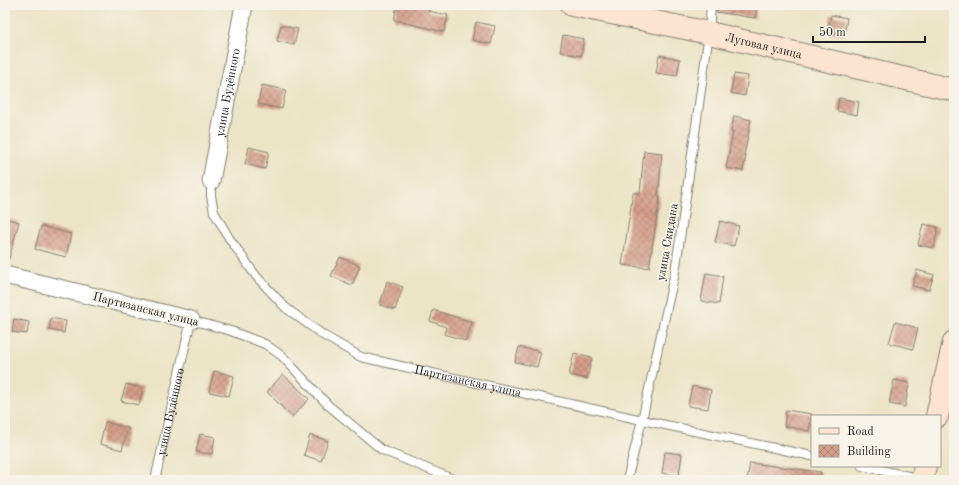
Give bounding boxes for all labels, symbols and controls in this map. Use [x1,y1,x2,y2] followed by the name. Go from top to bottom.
[813,18,925,44] scale bar
[819,26,846,39] text: 50 m
[724,32,803,61] street label: Луговая улица
[214,48,243,138] street label: улица Будённого
[655,202,681,282] street label: улица Скидана
[91,291,200,329] street label: Партизанская улица
[413,364,522,400] street label: Партизанская улица
[156,367,187,457] street label: улица Будённого
[811,415,941,467] legend
[847,426,874,438] text: Road
[847,446,891,458] text: Building

